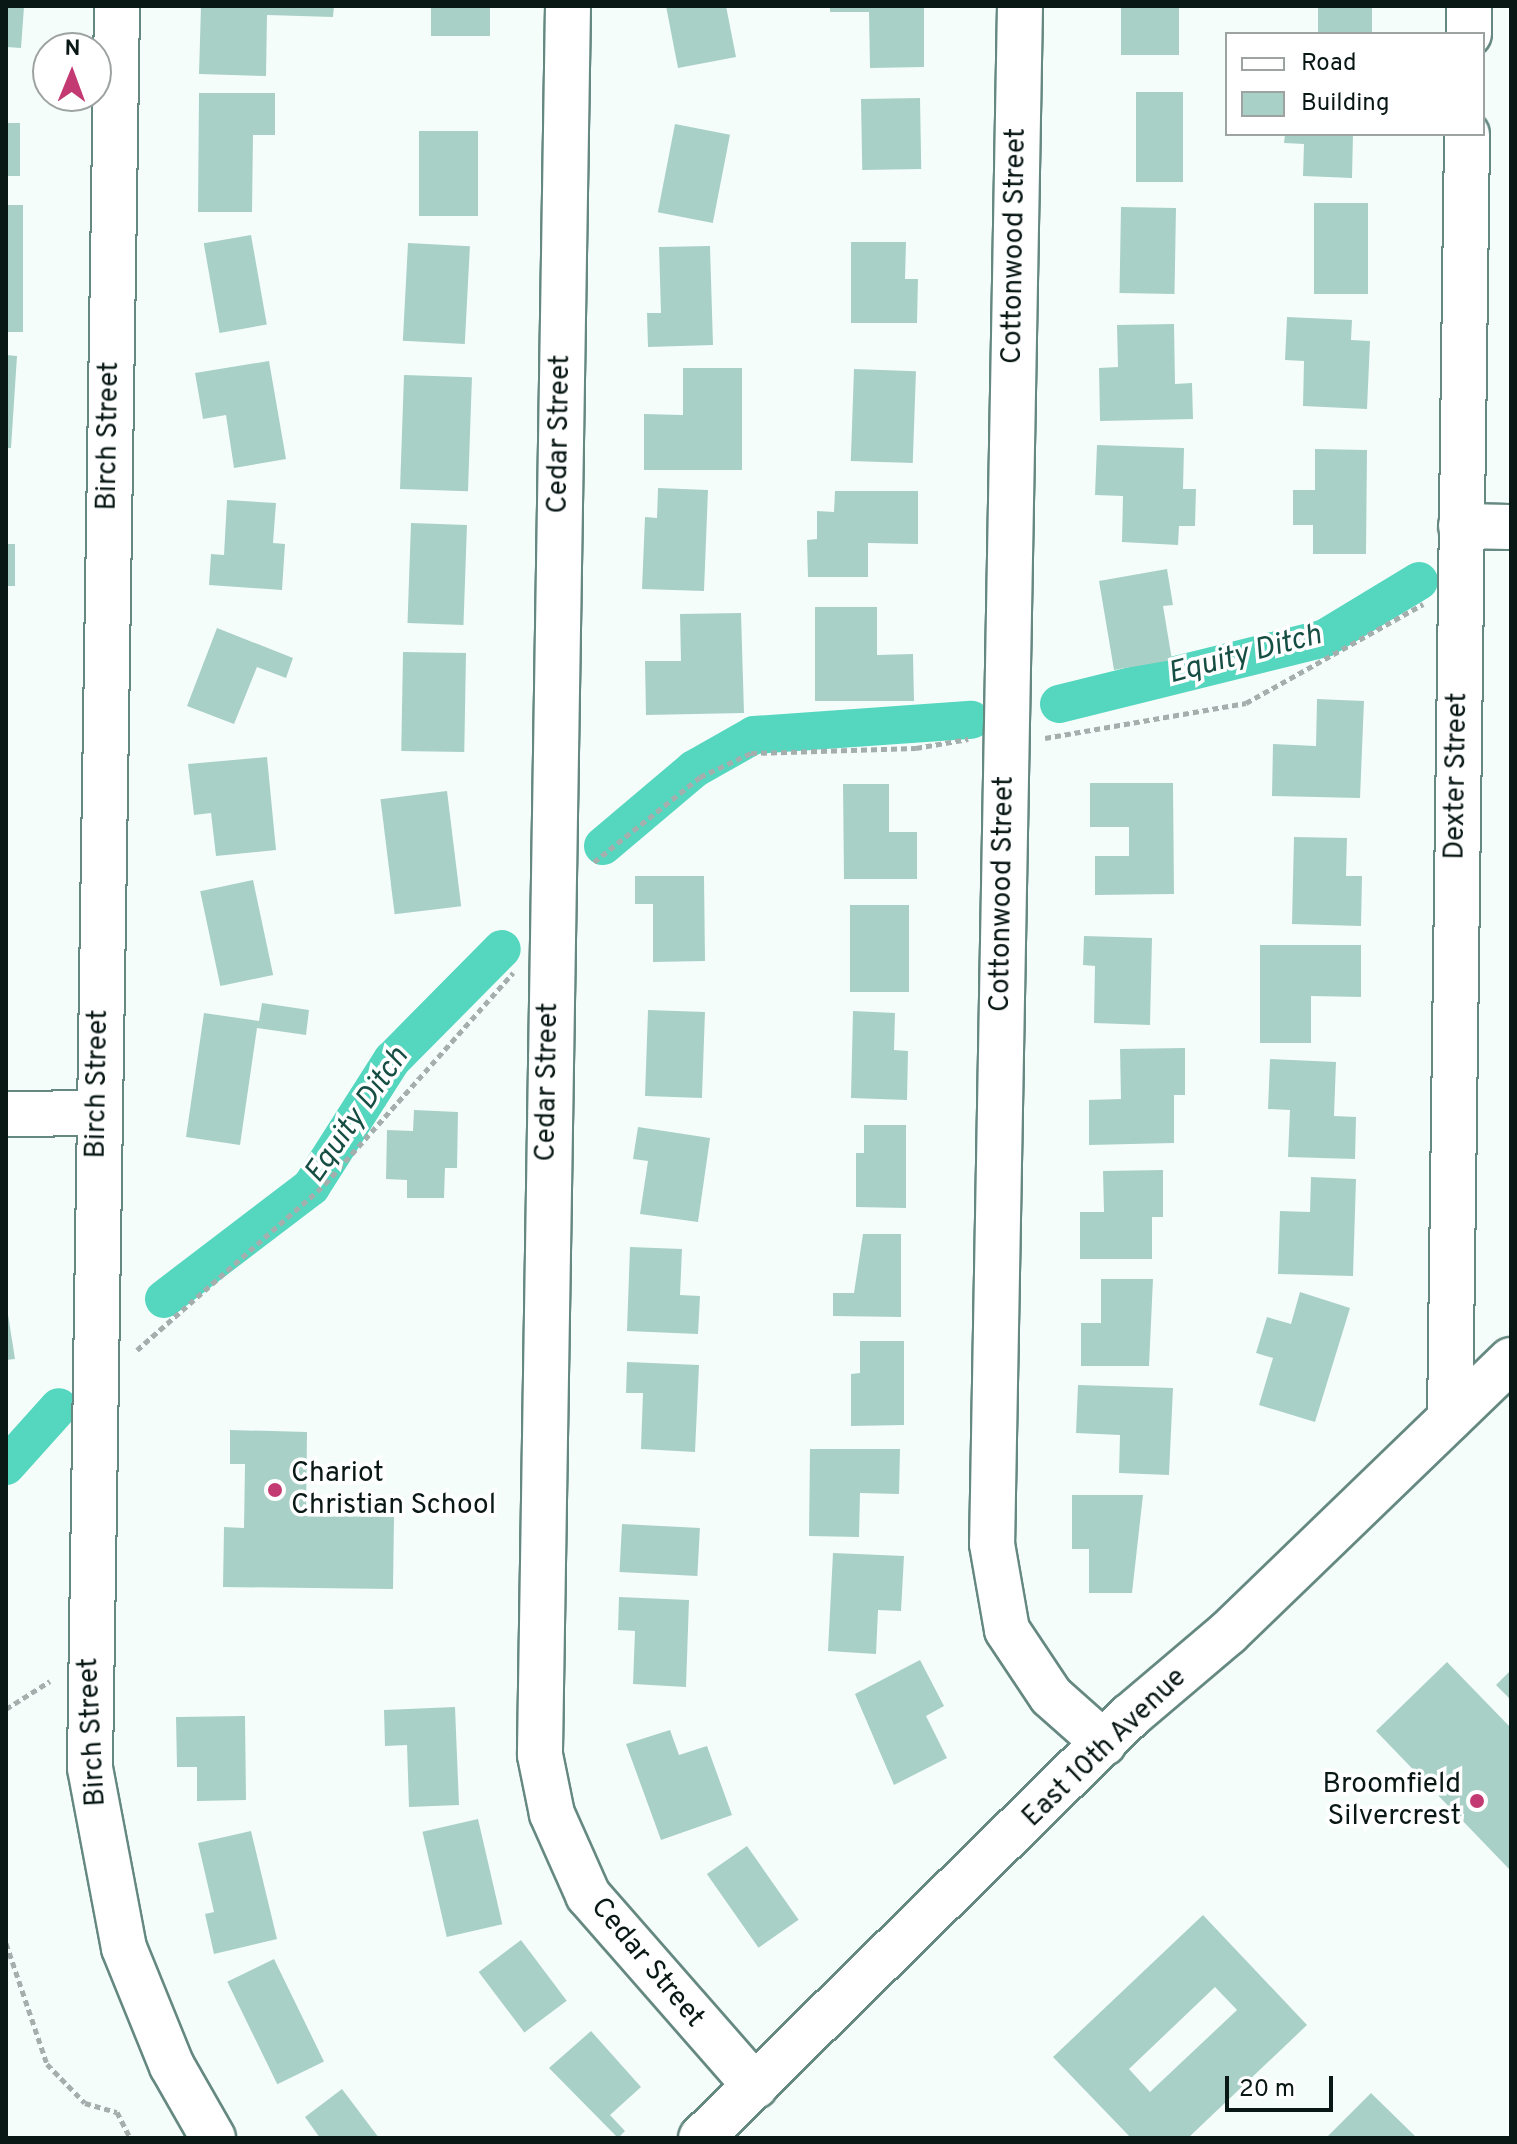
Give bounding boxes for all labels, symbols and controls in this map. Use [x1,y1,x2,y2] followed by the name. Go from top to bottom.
[32,32,112,112] north arrow
[1225,32,1485,136] legend
[64,36,81,63] text: N
[1301,49,1357,79] text: Road
[1301,89,1390,119] text: Building
[996,128,1034,364] street label: Cottonwood Street
[542,354,578,514] street label: Cedar Street
[91,361,127,511] street label: Birch Street
[1164,618,1326,694] water label: Equity Ditch
[1439,692,1475,860] street label: Dexter Street
[984,776,1022,1012] street label: Cottonwood Street
[530,1002,566,1162] street label: Cedar Street
[80,1009,116,1159] street label: Birch Street
[298,1041,418,1191] water label: Equity Ditch
[291,1457,496,1523] place label: Chariot Christian School
[266,1481,284,1499] marker: Chariot Christian School
[72,1657,114,1807] street label: Birch Street
[1016,1661,1194,1835] street label: East 10th Avenue
[1323,1768,1461,1834] place label: Broomfield Silvercrest
[1468,1792,1486,1810] marker: Broomfield Silvercrest
[583,1891,711,2035] street label: Cedar Street
[1229,2060,1337,2110] scale bar
[1239,2075,1295,2105] text: 20 m

